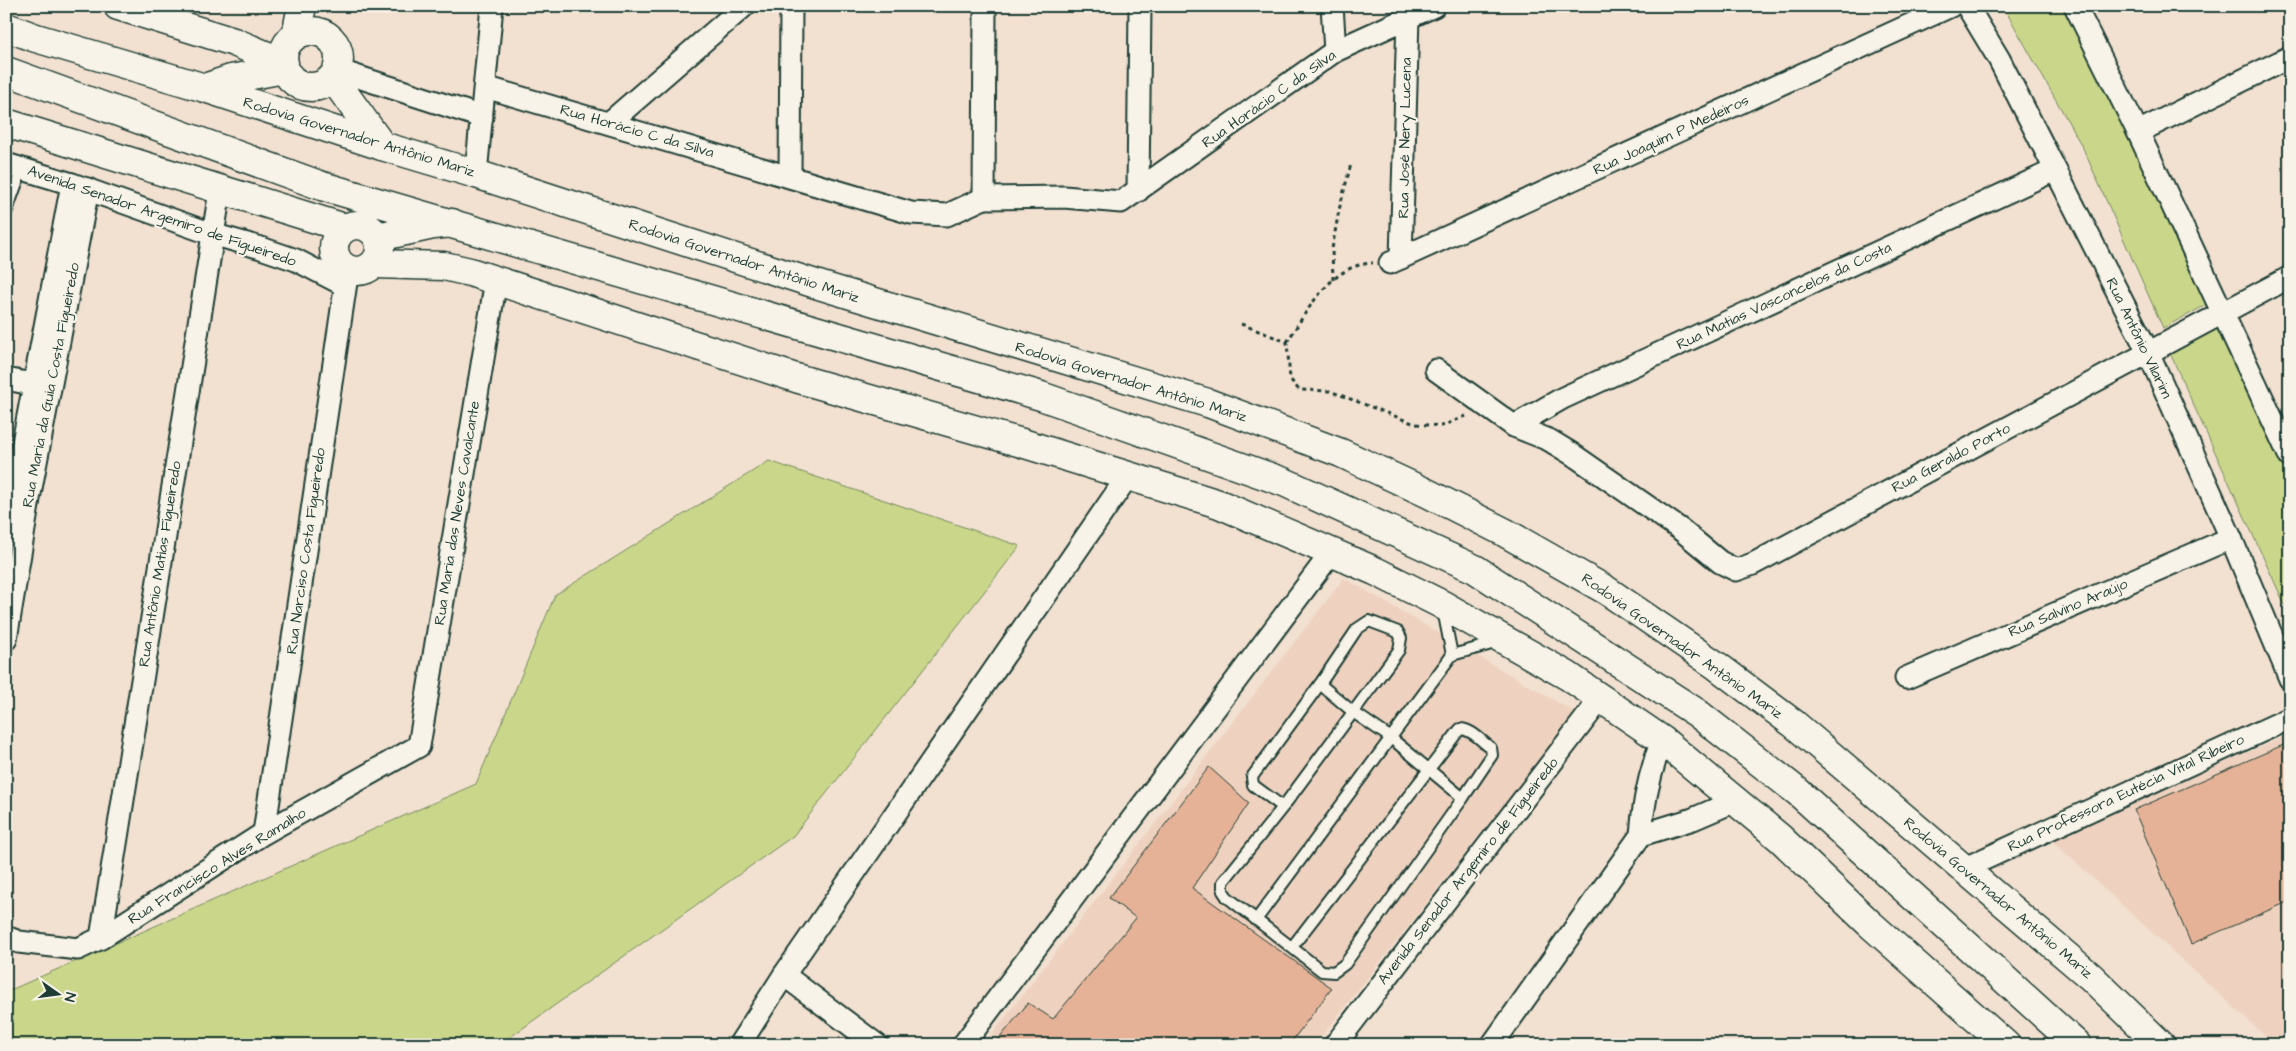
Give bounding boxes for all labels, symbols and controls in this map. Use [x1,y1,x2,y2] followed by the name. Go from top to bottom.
[1198,45,1341,153] street label: Rua Horácio C da Silva
[1393,57,1418,219] street label: Rua José Nery Lucena
[1590,89,1753,180] street label: Rua Joaquim P Medeiros
[241,92,478,182] street label: Rodovia Governador Antônio Mariz
[558,99,717,163] street label: Rua Horácio C da Silva
[24,160,300,273] street label: Avenida Senador Argemiro de Figueiredo
[626,214,863,308] street label: Rodovia Governador Antônio Mariz
[1673,237,1895,355] street label: Rua Matias Vasconcelos da Costa
[17,260,86,509] street label: Rua Maria da Guia Costa Figueiredo
[2101,274,2177,402] street label: Rua Antônio Vilarim
[1013,337,1250,427] street label: Rodovia Governador Antônio Mariz
[429,399,485,627] street label: Rua Maria das Neves Cavalcante
[1888,418,2015,498] street label: Rua Geraldo Porto
[281,446,332,656] street label: Rua Narciso Costa Figueiredo
[133,459,188,669] street label: Rua Antônio Matias Figueiredo
[1577,568,1787,724] street label: Rodovia Governador Antônio Mariz
[2005,573,2131,643] street label: Rua Salvino Araújo
[2004,729,2248,857] street label: Rua Professora Eutécia Vital Ribeiro
[1373,753,1565,990] street label: Avenida Senador Argemiro de Figueiredo
[124,802,310,930] street label: Rua Francisco Alves Ramalho
[1899,812,2098,984] street label: Rodovia Governador Antônio Mariz
[32,968,82,1018] north arrow
[59,990,80,1004] text: N

